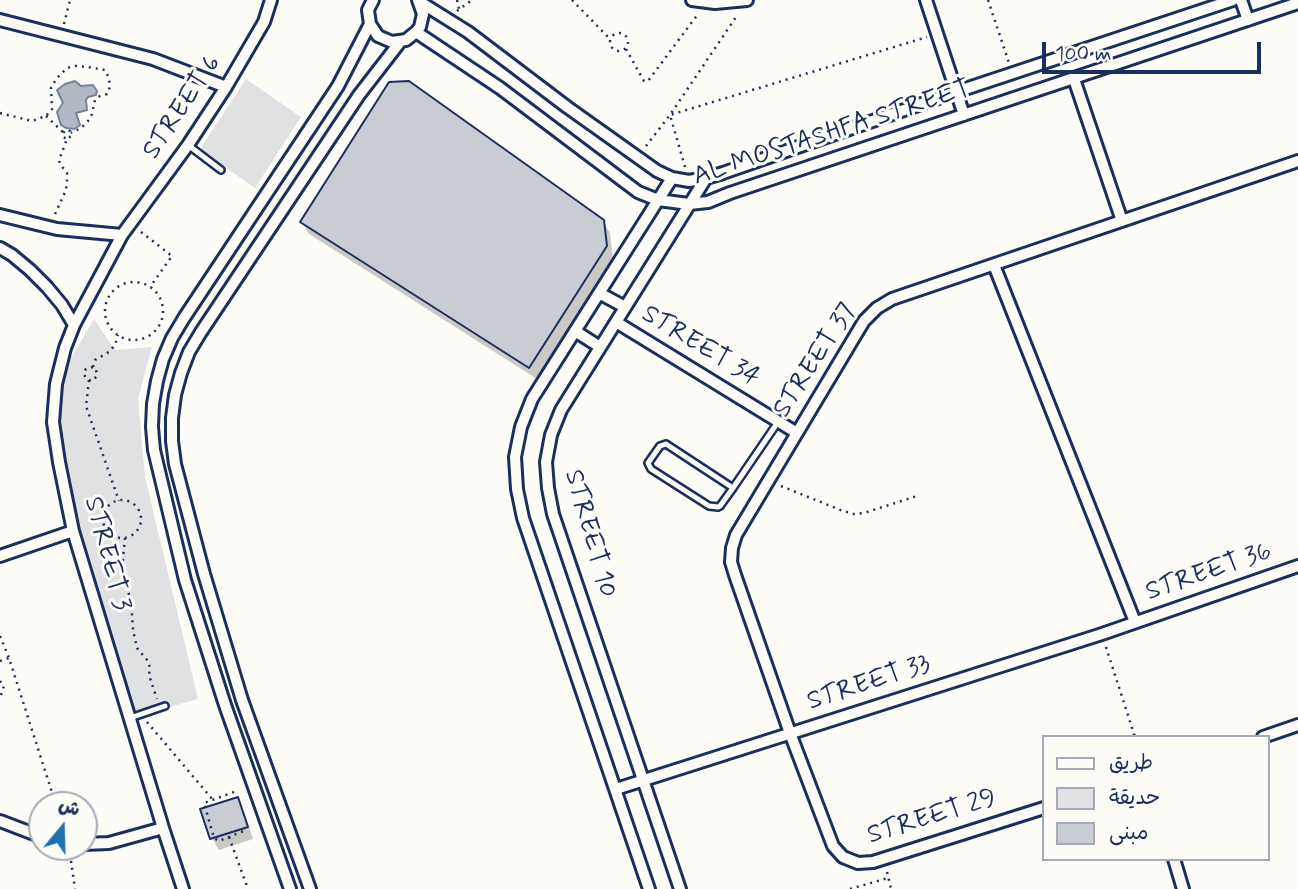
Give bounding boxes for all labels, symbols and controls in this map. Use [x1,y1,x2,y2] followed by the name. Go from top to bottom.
[1046,28,1265,72] scale bar
[1055,40,1111,68] text: 100 m
[137,50,229,166] street label: STREET 6
[689,74,975,194] street label: AL MOSTASHFA STREET
[768,298,864,424] street label: STREET 37
[635,299,765,395] street label: STREET 34
[556,466,622,602] street label: STREET 10
[76,494,136,614] street label: STREET 3
[1142,537,1276,609] street label: STREET 36
[803,649,935,719] street label: STREET 33
[1042,735,1270,861] legend
[1109,749,1153,777] text: طريق
[864,784,1000,852] street label: STREET 29
[1109,784,1160,812] text: حديقة
[28,791,98,861] north arrow
[55,792,83,823] text: ش
[1109,819,1148,847] text: مبنى

